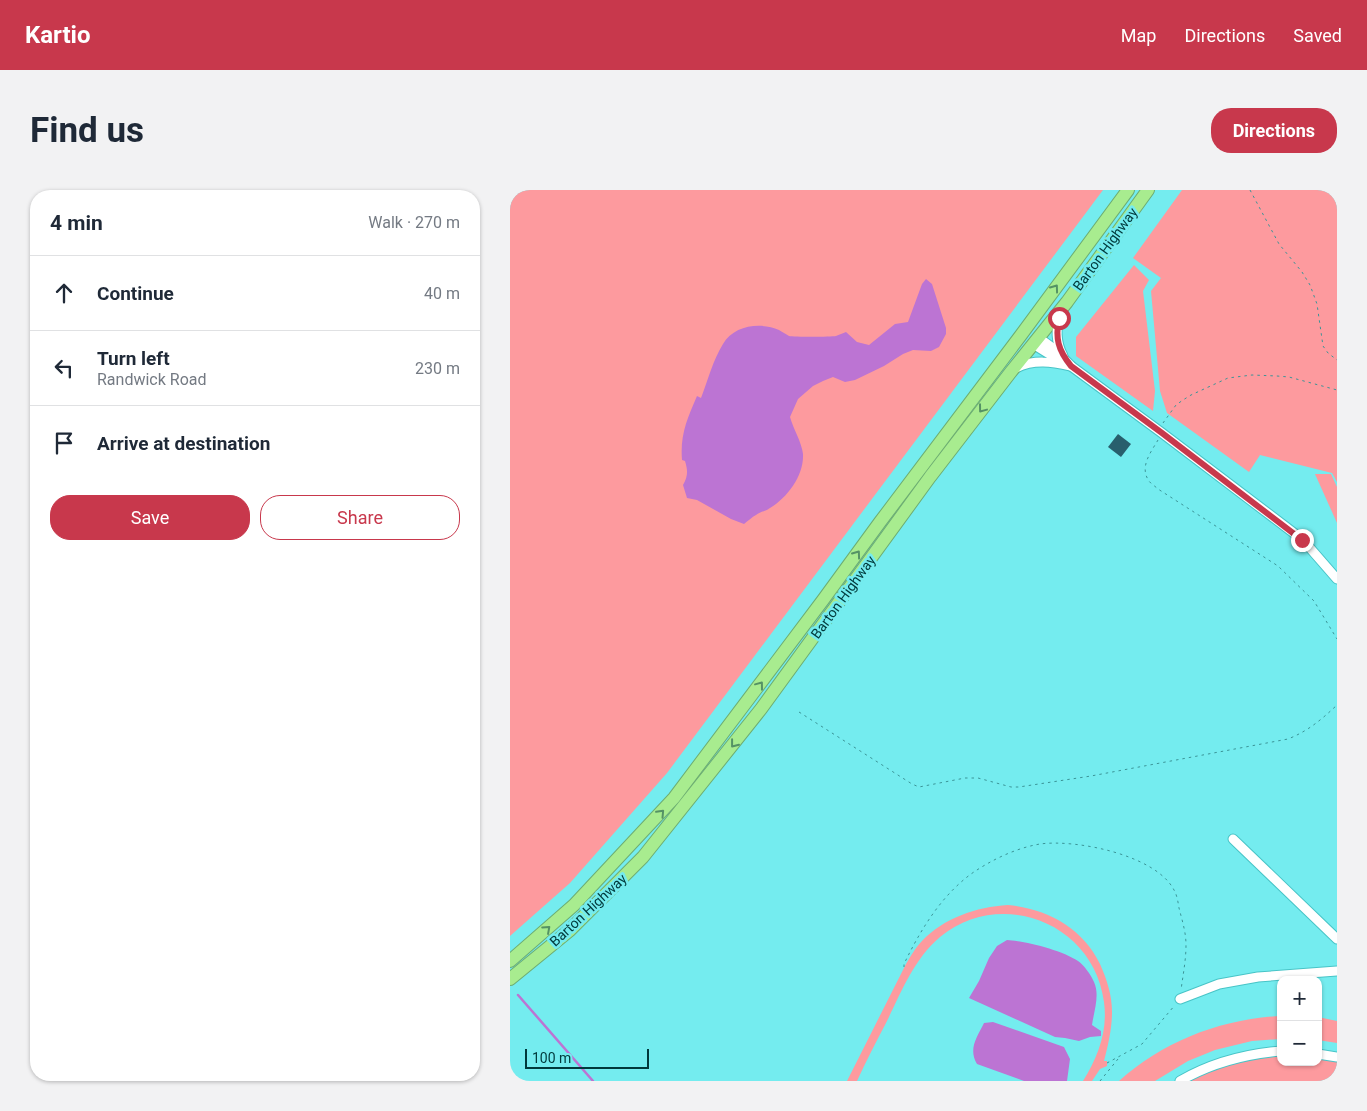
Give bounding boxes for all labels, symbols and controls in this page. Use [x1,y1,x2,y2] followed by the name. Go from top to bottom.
[25,21,91,49] text: Kartio
[1121,25,1156,46] text: Map
[1184,25,1265,46] text: Directions
[1293,25,1342,46] text: Saved
[1211,108,1337,153] button: Directions
[30,110,144,151] text: Find us
[1070,204,1141,294] street label: Barton Highway
[50,211,103,235] text: 4 min
[368,213,460,232] text: Walk · 270 m
[50,279,78,307] icon: ahead
[97,282,174,305] text: Continue
[424,284,460,303] text: 40 m
[1049,285,1058,294] one-way arrow
[1048,307,1071,330] route start
[97,347,170,370] text: Turn left
[50,354,78,382] icon: left
[415,359,460,378] text: 230 m
[97,370,207,389] text: Randwick Road
[979,403,988,413] one-way arrow
[50,429,78,457] icon: arrive
[97,432,270,455] text: Arrive at destination
[50,495,250,540] button: Save
[260,495,460,540] button: Share
[1291,529,1314,552] route end
[851,550,860,560] one-way arrow
[808,552,879,642] street label: Barton Highway
[754,681,763,691] one-way arrow
[731,738,739,747] one-way arrow
[655,810,664,819] one-way arrow
[546,870,630,950] street label: Barton Highway
[541,926,550,935] one-way arrow
[1277,976,1322,1066] map controls
[1277,976,1322,1021] button: +
[1277,1021,1322,1066] button: −
[525,1046,649,1069] scale bar
[532,1050,571,1066] text: 100 m

